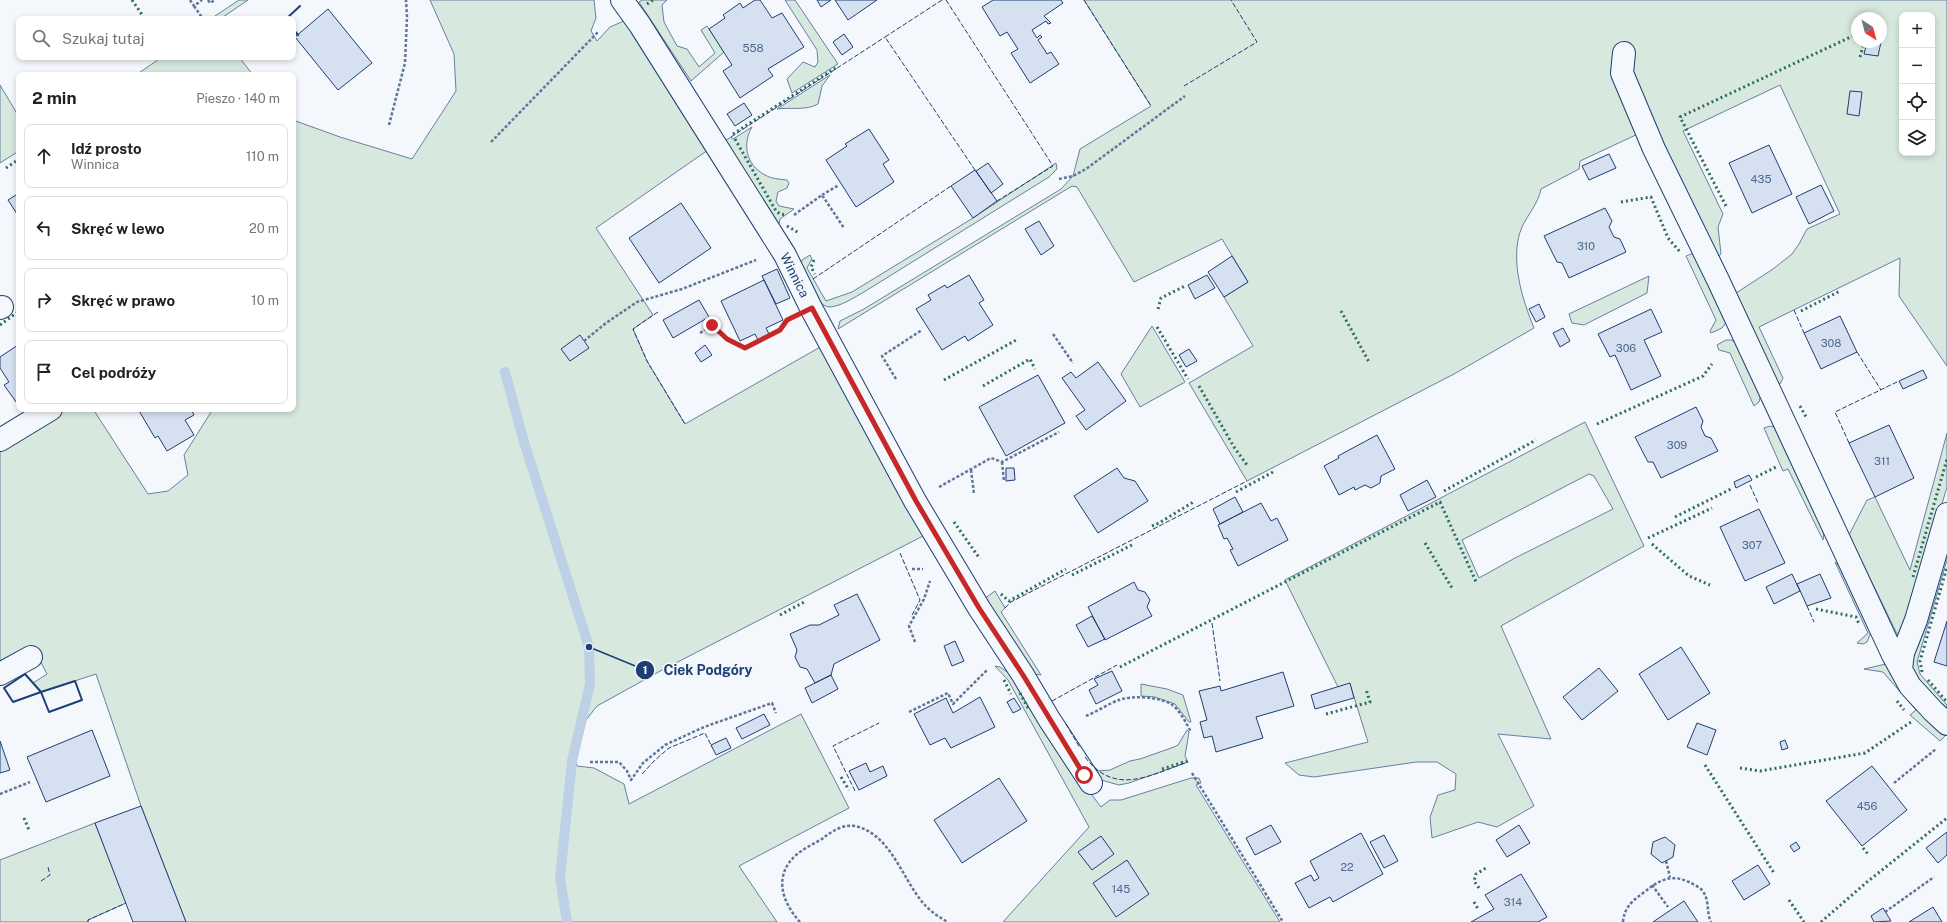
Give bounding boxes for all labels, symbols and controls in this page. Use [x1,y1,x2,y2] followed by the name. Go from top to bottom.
[1851,12,1887,48] north arrow
[1899,12,1935,156] map controls
[1899,12,1935,48] button: +
[16,16,296,60] search box
[30,27,52,49] icon: search
[62,30,145,47] text: Szukaj tutaj
[742,42,764,54] house number: 558
[1899,48,1935,84] button: −
[1899,84,1935,120] button: locate
[32,88,77,108] text: 2 min
[196,91,280,106] text: Pieszo · 140 m
[1899,120,1935,156] button: layers
[71,140,142,157] text: Idź prosto
[33,145,55,167] icon: ahead
[246,149,279,164] text: 110 m
[71,157,119,172] text: Winnica
[1751,173,1771,185] house number: 435
[33,217,55,239] icon: left
[71,220,165,237] text: Skręć w lewo
[249,221,279,236] text: 20 m
[1577,240,1595,252] house number: 310
[777,250,812,300] street label: Winnica
[33,289,55,311] icon: right
[71,292,175,309] text: Skręć w prawo
[251,293,279,308] text: 10 m
[703,316,721,334] route end
[1821,337,1841,349] house number: 308
[1616,342,1636,354] house number: 306
[33,361,55,383] icon: arrive
[71,364,156,381] text: Cel podróży
[1667,439,1687,451] house number: 309
[1874,455,1890,467] house number: 311
[1742,539,1762,551] house number: 307
[635,657,760,683] callout: Ciek Podgóry
[663,662,753,678] text: Ciek Podgóry
[642,663,648,677] text: 1
[1075,766,1093,784] route start
[1857,800,1878,812] house number: 456
[1340,861,1354,873] house number: 22
[1112,883,1130,895] house number: 145
[1504,896,1522,908] house number: 314

